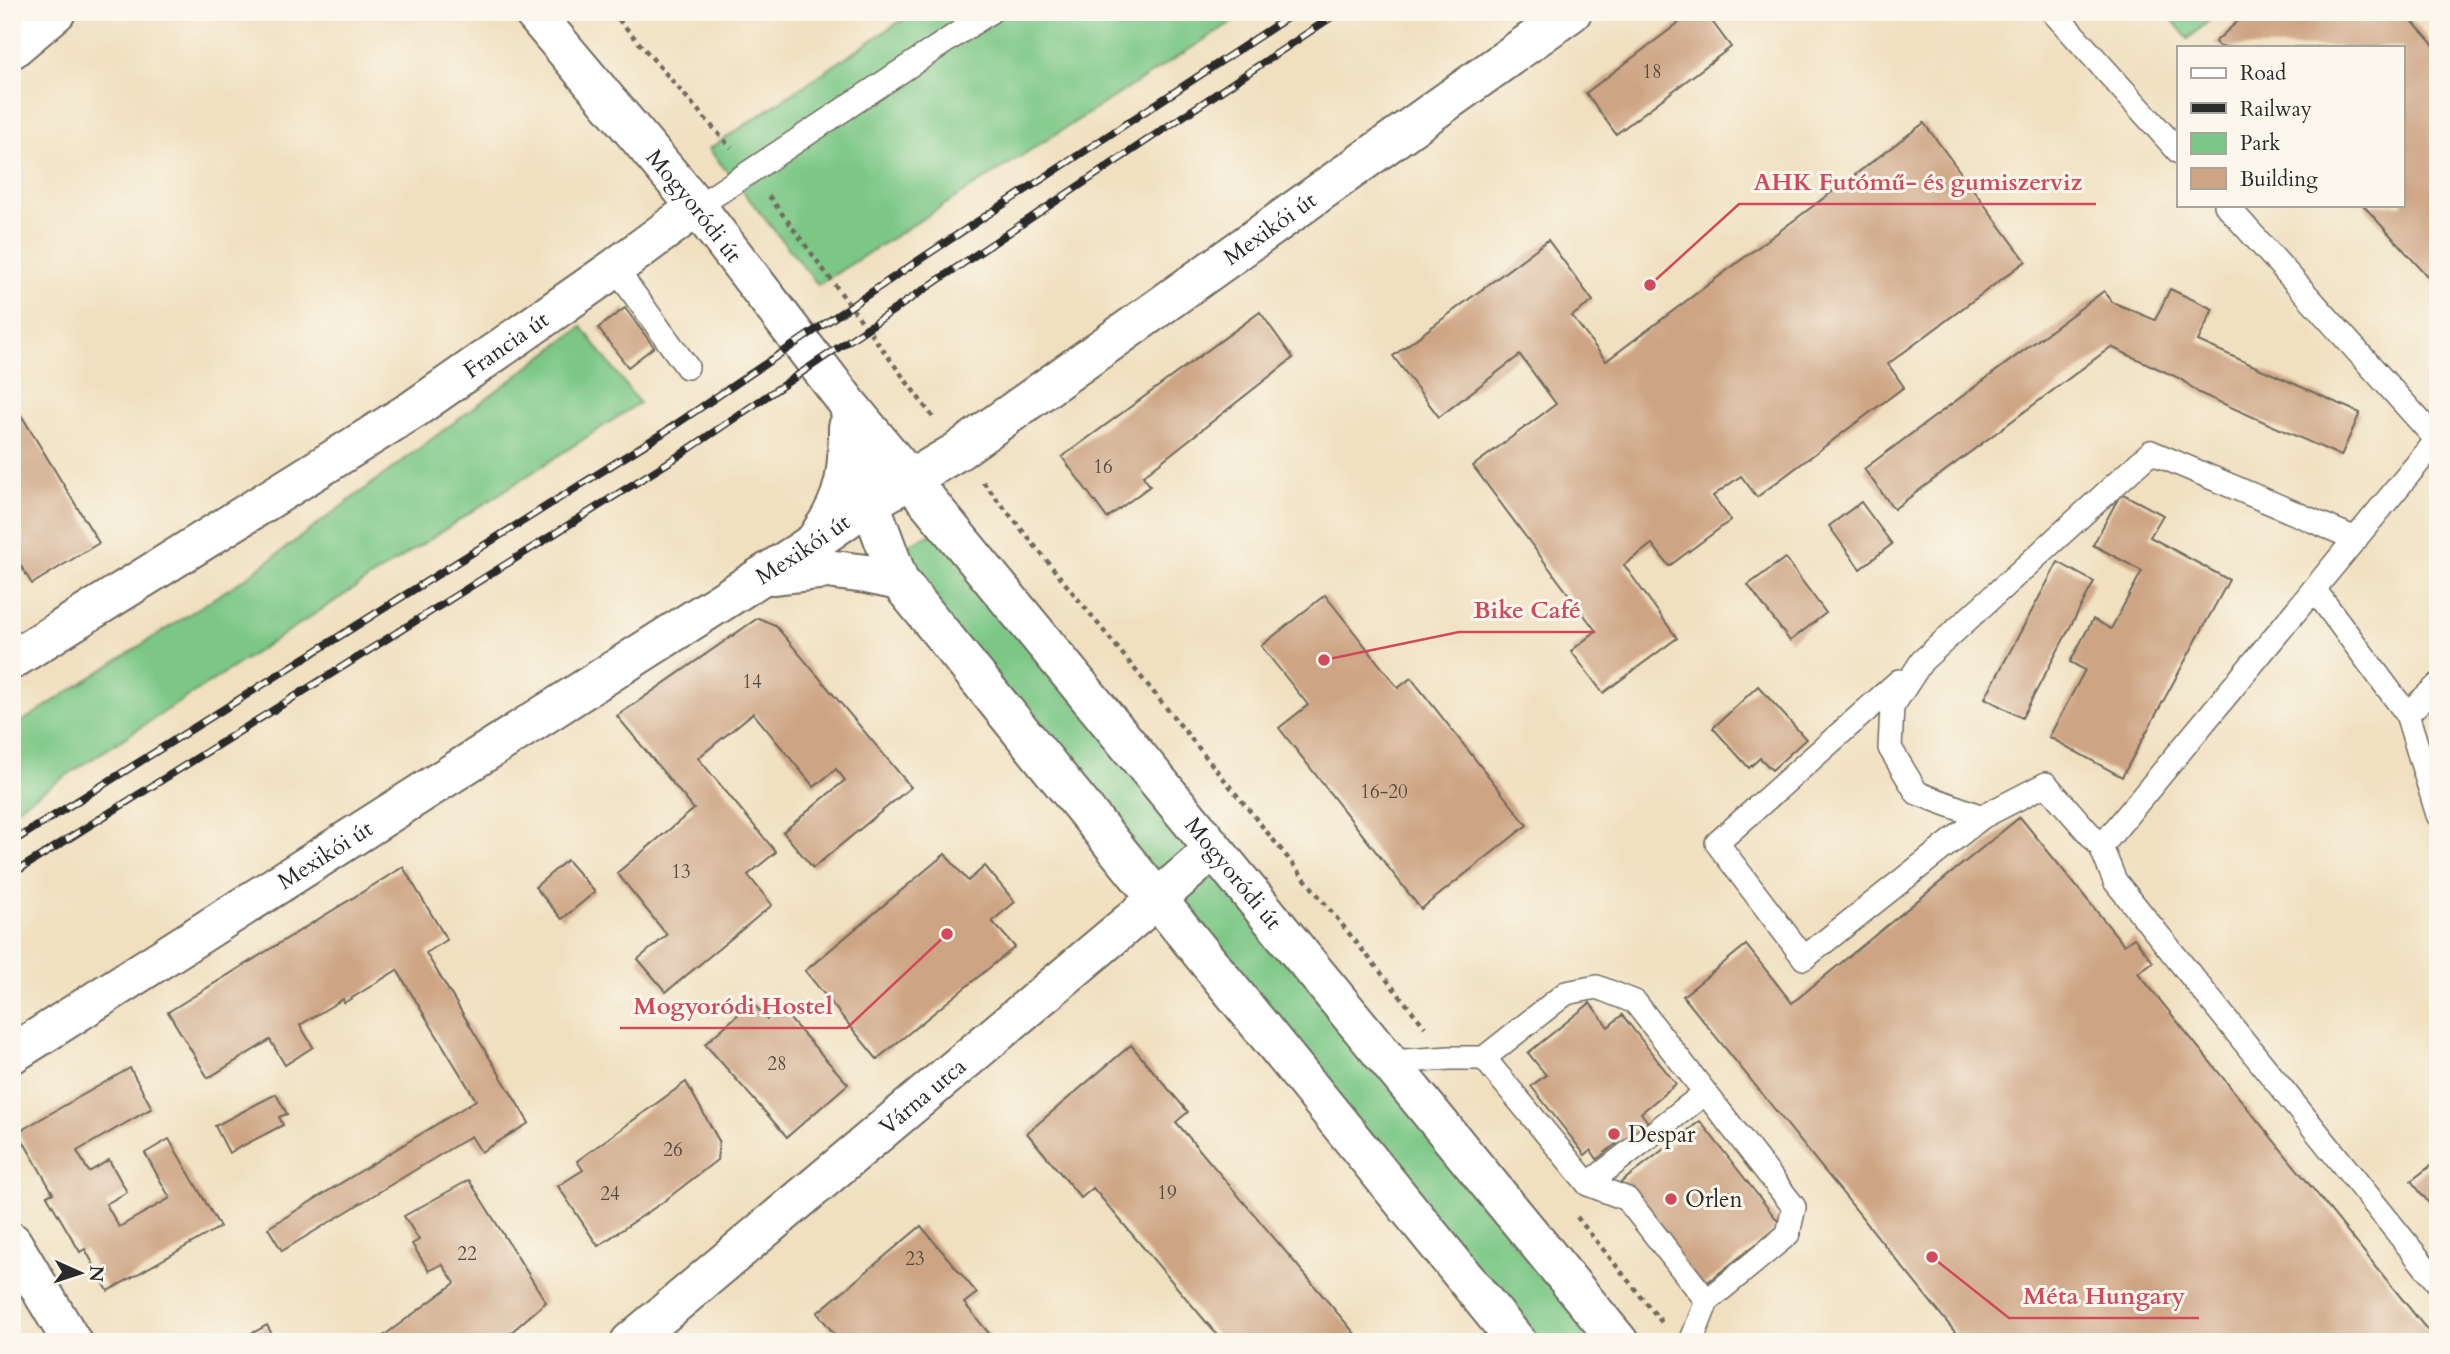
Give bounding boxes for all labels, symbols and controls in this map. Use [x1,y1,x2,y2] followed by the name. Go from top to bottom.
[2177,46,2404,206] legend
[1642,59,1662,85] house number: 18
[2240,59,2286,88] text: Road
[2240,95,2312,124] text: Railway
[2240,129,2281,158] text: Park
[639,142,749,269] street label: Mogyoródi út
[1739,159,2096,204] callout: AHK Futómű- és gumiszerviz
[2240,165,2318,194] text: Building
[1754,166,2083,199] text: AHK Futómű- és gumiszerviz
[1217,184,1322,272] street label: Mexikói út
[457,304,555,385] street label: Francia út
[1093,454,1113,480] house number: 16
[749,506,856,592] street label: Mexikói út
[1459,587,1595,632] callout: Bike Café
[1473,594,1581,627] text: Bike Café
[742,669,762,695] house number: 14
[1360,779,1408,805] house number: 16-20
[1178,810,1289,936] street label: Mogyoródi út
[271,813,378,896] street label: Mexikói út
[671,859,691,885] house number: 13
[620,983,847,1028] callout: Mogyoródi Hostel
[633,990,833,1023] text: Mogyoródi Hostel
[767,1051,787,1077] house number: 28
[872,1051,973,1142] street label: Várna utca
[1628,1119,1696,1150] place label: Despar
[1606,1126,1622,1142] marker: Despar
[663,1137,683,1163] house number: 26
[1157,1180,1177,1206] house number: 19
[600,1181,620,1207] house number: 24
[1685,1184,1743,1215] place label: Orlen
[1663,1191,1679,1207] marker: Orlen
[46,1238,116,1308] north arrow
[457,1241,477,1267] house number: 22
[905,1246,925,1272] house number: 23
[83,1265,109,1283] text: N
[2009,1273,2199,1318] callout: Méta Hungary
[2023,1280,2185,1313] text: Méta Hungary

